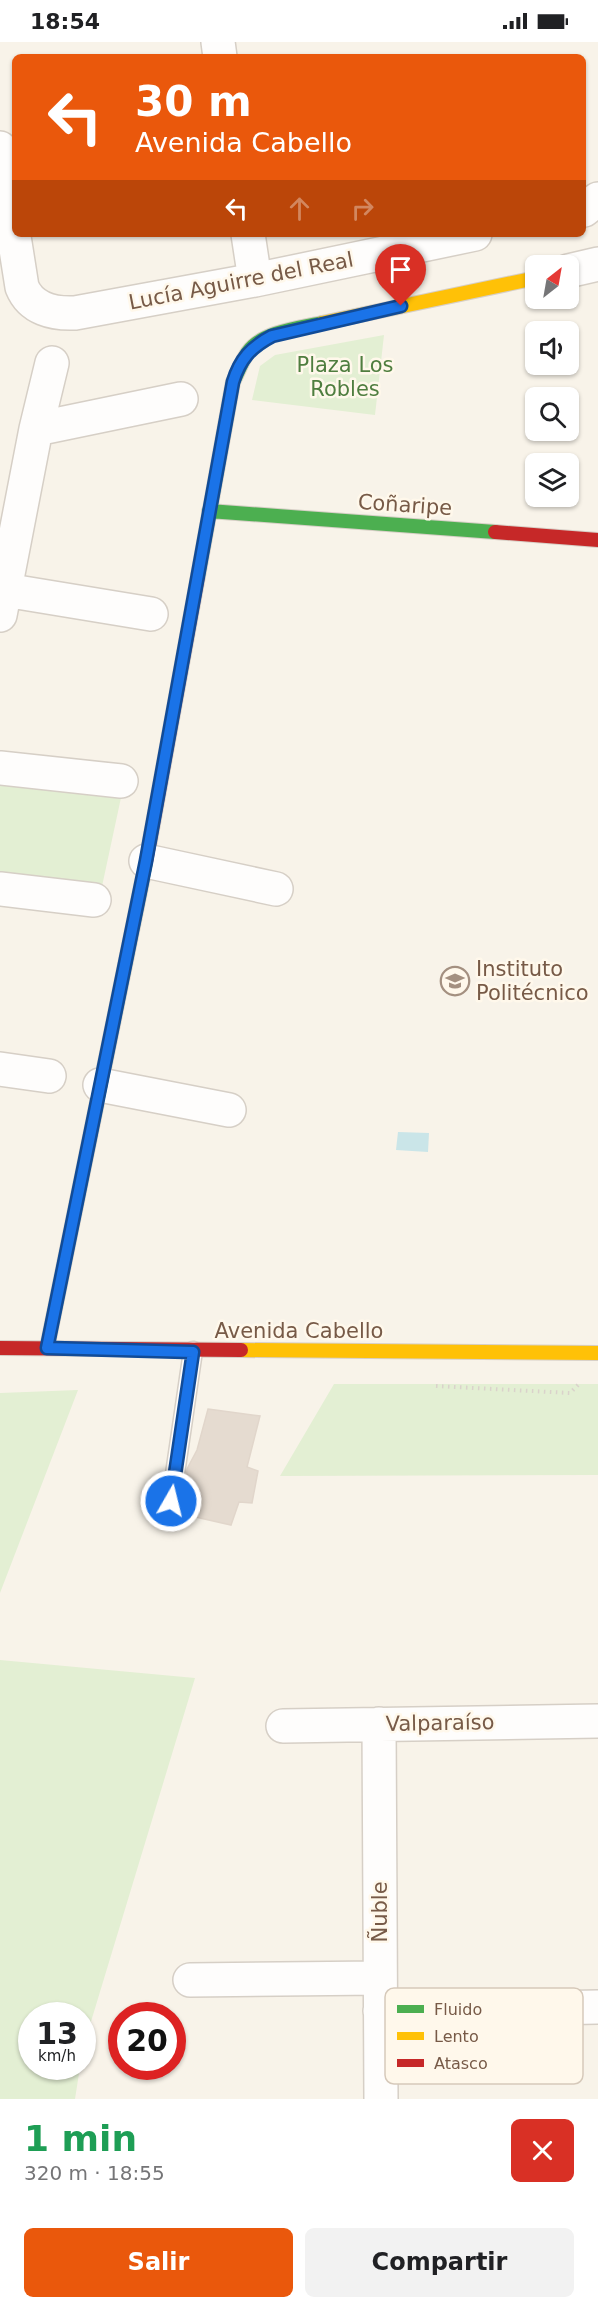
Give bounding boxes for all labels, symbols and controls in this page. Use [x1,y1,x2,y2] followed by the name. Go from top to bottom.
[30,9,100,34] text: 18:54
[135,77,252,126] text: 30 m
[36,78,114,156] icon: left
[135,127,352,158] text: Avenida Cabello
[220,192,253,225] icon: left
[283,192,316,225] icon: ahead
[346,192,379,225] icon: right
[375,244,426,306] pin
[127,247,355,315] street label: Lucía Aguirre del Real
[384,253,417,286] icon: arrive
[525,255,579,309] north arrow
[525,255,579,507] map controls
[525,321,579,375] button: sound
[296,353,394,401] park label: Plaza Los Robles
[525,387,579,441] button: search
[525,453,579,507] button: layers
[357,490,453,520] street label: Coñaripe
[476,957,589,1005] place label: Instituto Politécnico
[439,965,471,997] school or university icon: Instituto Politécnico
[215,1319,383,1343] street label: Avenida Cabello
[139,1469,203,1533] position arrow
[385,1710,495,1736] street label: Valparaíso
[366,1881,392,1943] street label: Ñuble
[385,1988,583,2084] legend
[434,2000,482,2019] text: Fluido
[108,2002,186,2080] speed limit sign: 20
[36,2016,78,2051] text: 13
[434,2027,479,2046] text: Lento
[38,2047,76,2065] text: km/h
[434,2054,488,2073] text: Atasco
[24,2118,137,2159] text: 1 min
[511,2119,574,2182] button: close
[24,2161,165,2185] text: 320 m · 18:55
[24,2228,293,2297] button: Salir
[305,2228,574,2297] button: Compartir

